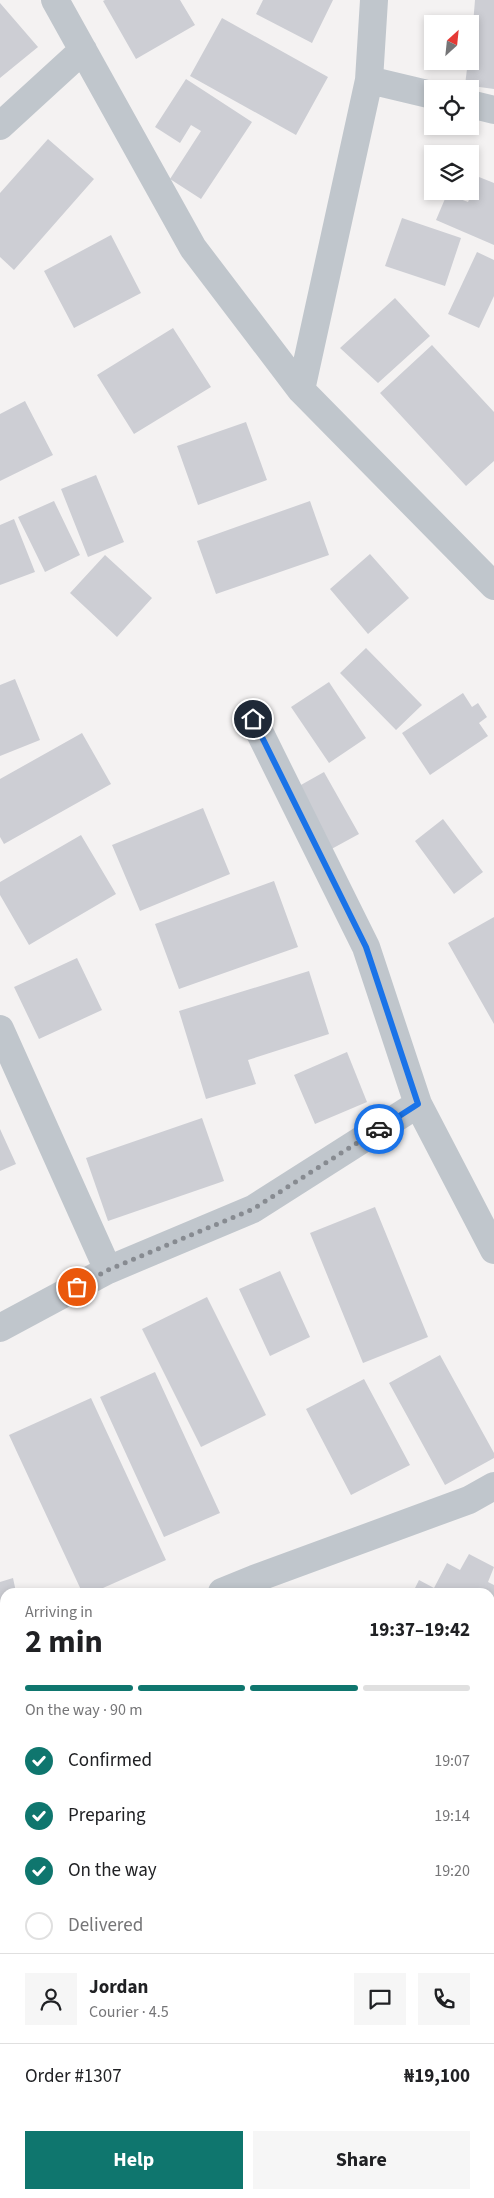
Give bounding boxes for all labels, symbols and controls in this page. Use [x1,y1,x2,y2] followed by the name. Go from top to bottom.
[424,15,479,70] north arrow
[424,15,479,200] map controls
[424,80,479,135] button: locate
[424,145,479,200] button: layers
[232,698,274,740] pin
[239,705,267,733] icon: home
[354,1104,404,1154] courier
[365,1115,393,1143] icon: car
[56,1266,98,1308] pin
[63,1273,91,1301] icon: bag
[25,1601,93,1623] text: Arriving in
[369,1617,470,1644] text: 19:37–19:42
[25,1619,103,1665] text: 2 min
[25,1699,142,1721] text: On the way · 90 m
[25,1747,53,1775] icon: check
[68,1747,152,1774] text: Confirmed
[434,1750,470,1772] text: 19:07
[25,1802,53,1830] icon: check
[68,1802,146,1829] text: Preparing
[434,1805,470,1827] text: 19:14
[25,1857,53,1885] icon: check
[68,1857,157,1884] text: On the way
[434,1860,470,1882] text: 19:20
[68,1912,143,1939] text: Delivered
[25,1973,77,2025] button: person
[354,1973,406,2025] button: chat
[418,1973,470,2025] button: phone
[89,1974,148,2001] text: Jordan
[89,2001,169,2023] text: Courier · 4.5
[25,2063,122,2090] text: Order #1307
[404,2063,470,2090] text: ₦19,100
[25,2131,243,2189] button: Help
[253,2131,470,2189] button: Share

